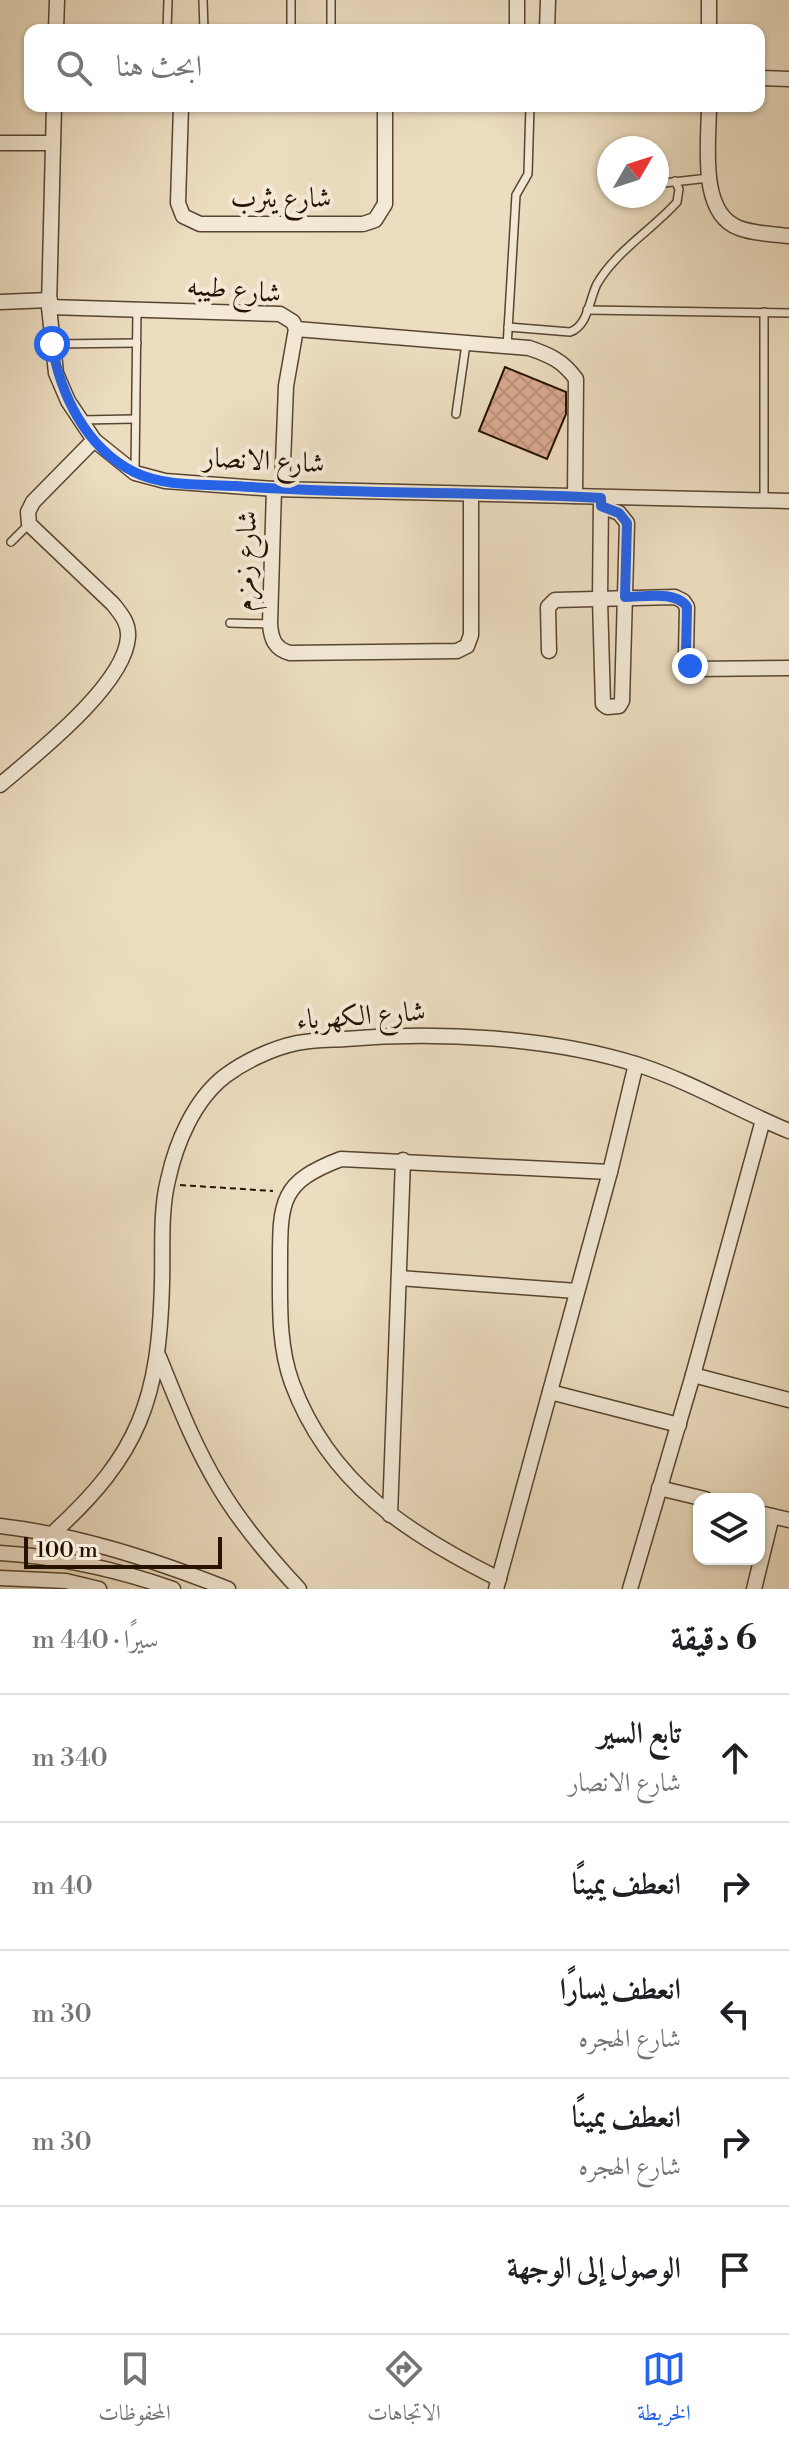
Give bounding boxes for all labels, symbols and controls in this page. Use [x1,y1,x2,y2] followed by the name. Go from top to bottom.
[24,24,765,112] search box
[52,46,96,90] icon: search
[116,48,202,86] text: ابحث هنا
[597,136,669,208] north arrow
[231,181,332,221] street label: شارع يثرب
[185,268,283,317] street label: شارع طيبه
[34,326,70,362] route start
[199,440,326,487] street label: شارع الانصار
[227,510,271,612] street label: شارع زمزم
[672,648,708,684] route end
[295,994,427,1043] street label: شارع الكهرباء
[693,1493,765,1565] map controls
[693,1493,765,1565] button: layers
[24,1533,222,1569] scale bar
[36,1537,98,1564] text: 100 m
[671,1618,757,1660] text: 6 دقيقة
[32,1624,159,1656] text: سيرًا · 440 m
[598,1715,681,1753] text: تابع السير
[713,1736,757,1780] icon: ahead
[32,1742,108,1774] text: 340 m
[568,1767,681,1799] text: شارع الانصار
[713,1864,757,1908] icon: right
[572,1866,681,1904] text: انعطف يمينًا
[32,1870,93,1902] text: 40 m
[560,1971,681,2009] text: انعطف يسارًا
[713,1992,757,2036] icon: left
[32,1998,92,2030] text: 30 m
[578,2023,681,2055] text: شارع الهجره
[572,2099,681,2137] text: انعطف يمينًا
[713,2120,757,2164] icon: right
[32,2126,92,2158] text: 30 m
[578,2151,681,2183] text: شارع الهجره
[713,2248,757,2292] icon: arrive
[507,2250,681,2288] text: الوصول إلى الوجهة
[98,2347,171,2434] tab: المحفوظات
[367,2347,441,2434] tab: الاتجاهات
[637,2347,691,2434] tab: الخريطة

